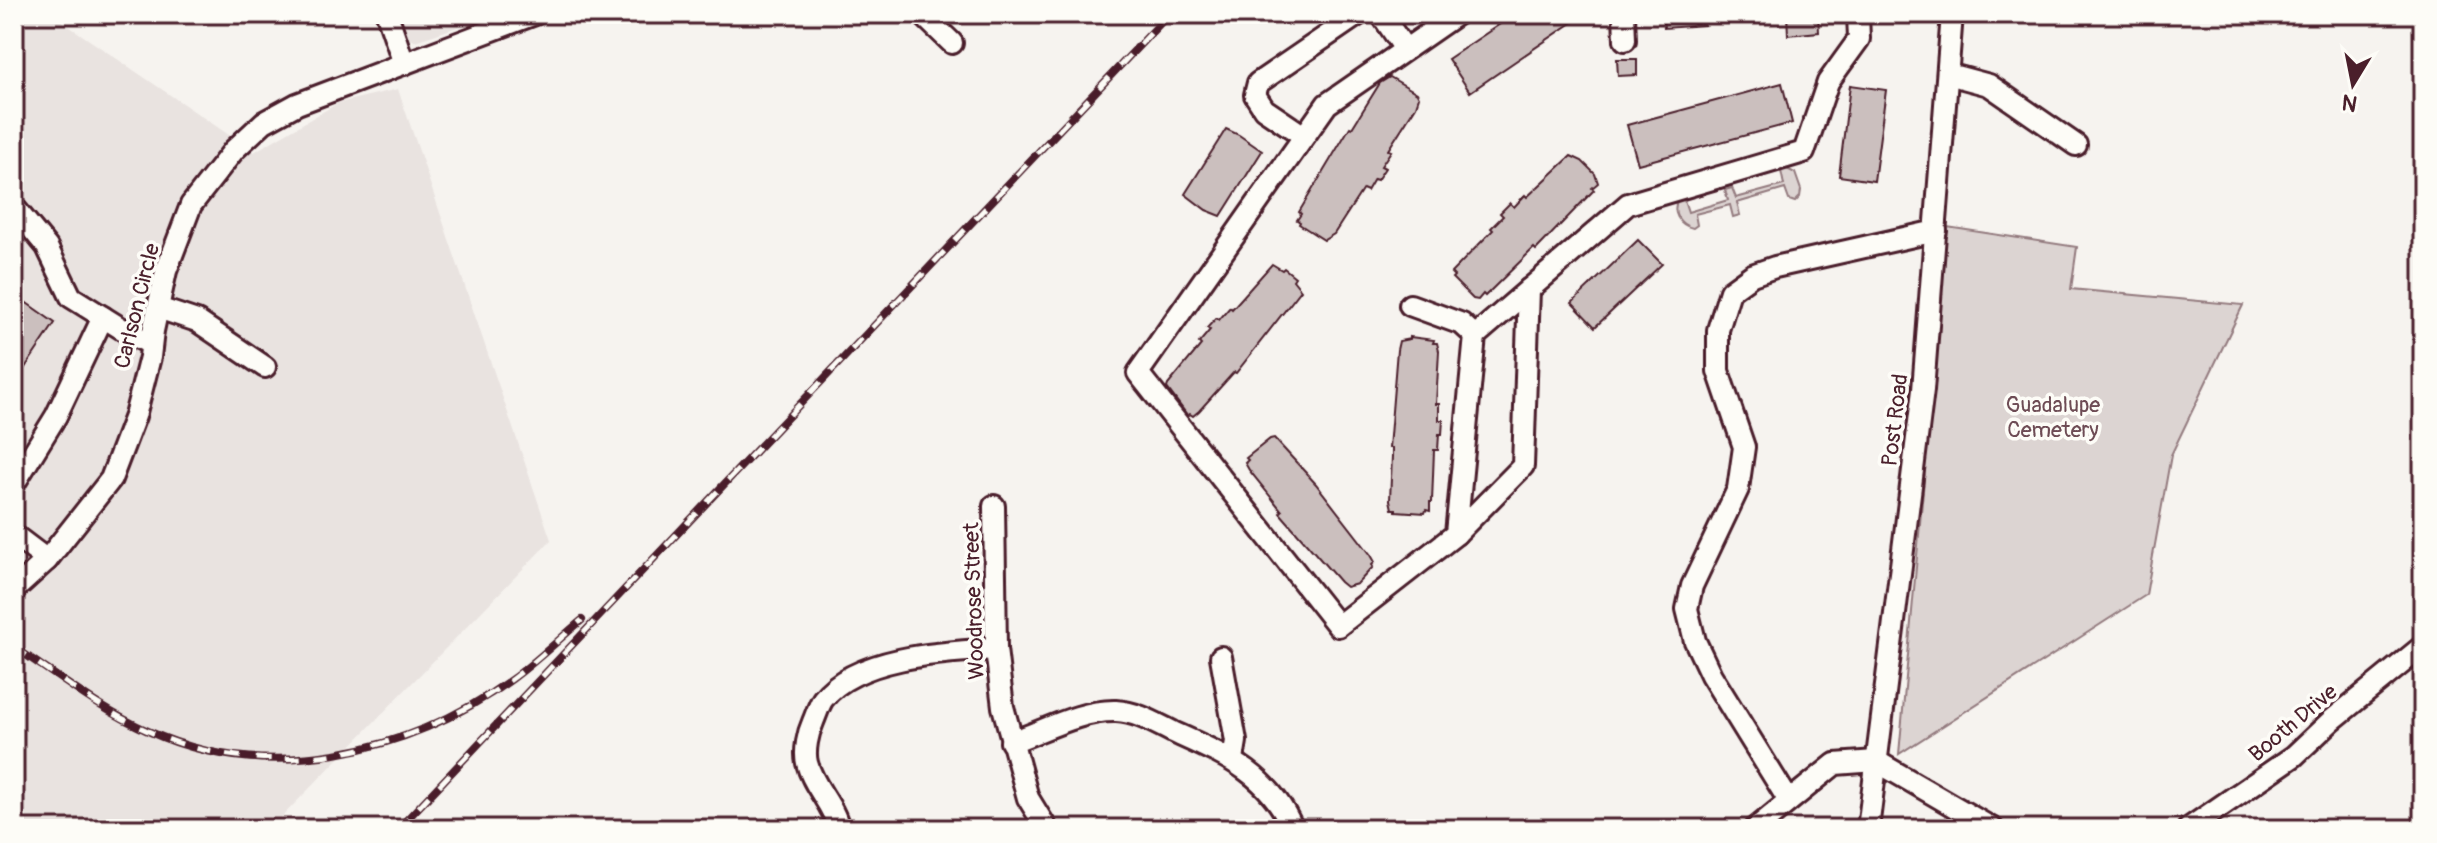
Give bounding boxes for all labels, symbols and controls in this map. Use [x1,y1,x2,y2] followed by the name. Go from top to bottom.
[2313,44,2393,124] north arrow
[2340,88,2359,118] text: N
[108,240,166,372] street label: Carlson Circle
[1875,372,1915,468] street label: Post Road
[2006,391,2100,444] park label: Guadalupe Cemetery
[957,522,991,680] street label: Woodrose Street
[2243,678,2343,768] street label: Booth Drive

